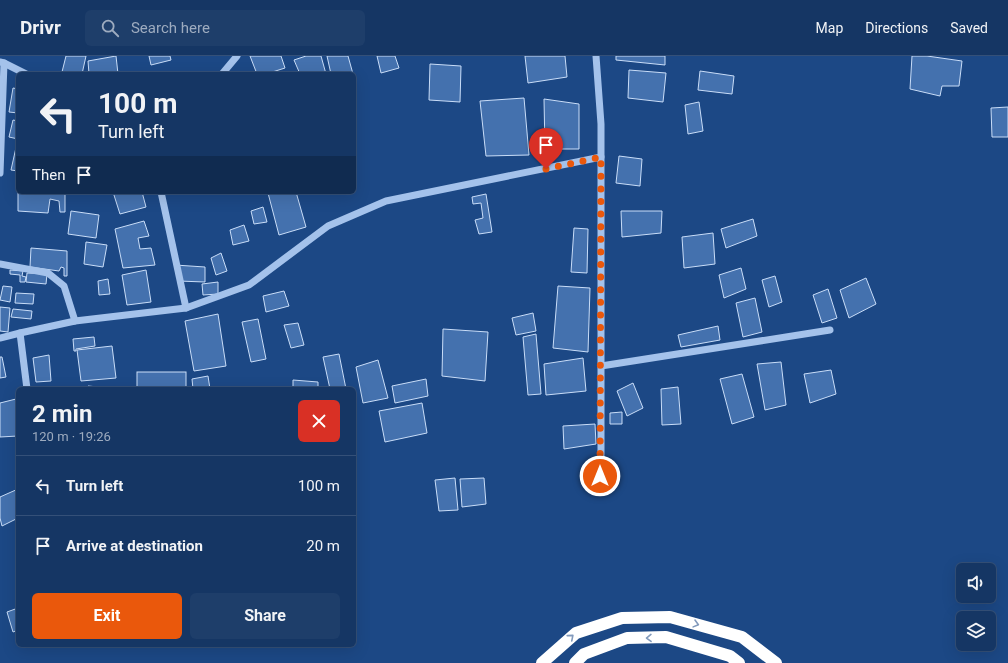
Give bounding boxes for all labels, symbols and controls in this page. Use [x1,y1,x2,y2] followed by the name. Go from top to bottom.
[85,10,365,46] search box
[20,16,61,39] text: Drivr
[99,17,121,39] icon: search
[131,19,210,37] text: Search here
[816,20,843,36] text: Map
[865,20,928,36] text: Directions
[950,20,988,36] text: Saved
[98,87,177,120] text: 100 m
[32,88,84,140] icon: left
[98,121,164,142] text: Turn left
[529,128,563,169] pin
[535,134,557,156] icon: arrive
[73,164,95,186] icon: arrive
[32,166,65,184] text: Then
[32,400,92,428] text: 2 min
[298,400,340,442] button: close
[32,429,111,444] text: 120 m · 19:26
[579,455,621,497] position arrow
[32,475,54,497] icon: left
[66,477,123,495] text: Turn left
[298,477,340,495] text: 100 m
[32,535,54,557] icon: arrive
[66,537,203,555] text: Arrive at destination
[306,537,340,555] text: 20 m
[956,563,996,651] map controls
[956,563,996,603] button: sound
[32,593,182,639] button: Exit
[190,593,340,639] button: Share
[956,611,996,651] button: layers
[692,619,699,628] one-way arrow
[646,633,652,642] one-way arrow
[566,635,573,642] one-way arrow

